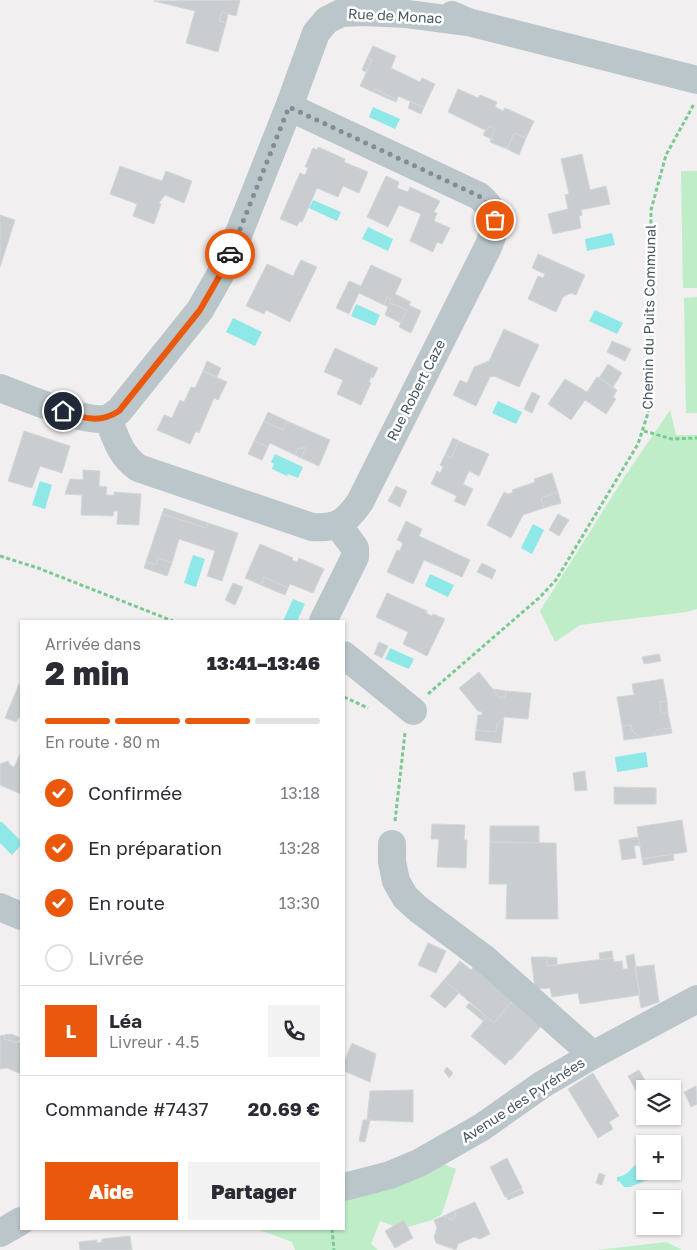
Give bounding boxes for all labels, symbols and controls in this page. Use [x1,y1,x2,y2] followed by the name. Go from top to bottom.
[348,5,443,26] street label: Rue de Monac
[474,199,516,241] pin
[481,206,509,234] icon: bag
[638,224,659,410] street label: Chemin du Puits Communal
[205,229,255,279] courier
[216,240,244,268] icon: car
[383,336,448,443] street label: Rue Robert Caze
[42,390,84,432] pin
[49,397,77,425] icon: home
[45,634,141,654] text: Arrivée dans
[207,651,320,674] text: 13:41–13:46
[45,654,129,692] text: 2 min
[45,732,160,752] text: En route · 80 m
[45,779,73,807] icon: check
[88,781,182,804] text: Confirmée
[281,783,320,803] text: 13:18
[45,834,73,862] icon: check
[88,836,222,859] text: En préparation
[279,838,320,858] text: 13:28
[45,889,73,917] icon: check
[88,891,165,914] text: En route
[279,893,320,913] text: 13:30
[88,946,144,969] text: Livrée
[268,1005,320,1057] button: phone
[109,1009,142,1032] text: Léa
[66,1019,76,1042] text: L
[109,1032,199,1052] text: Livreur · 4.5
[458,1053,588,1146] street label: Avenue des Pyrénées
[636,1080,681,1235] map controls
[636,1080,681,1125] button: layers
[45,1097,209,1120] text: Commande #7437
[248,1097,320,1120] text: 20.69 €
[636,1135,681,1180] button: +
[45,1162,178,1220] button: Aide
[188,1162,320,1220] button: Partager
[636,1190,681,1235] button: −

